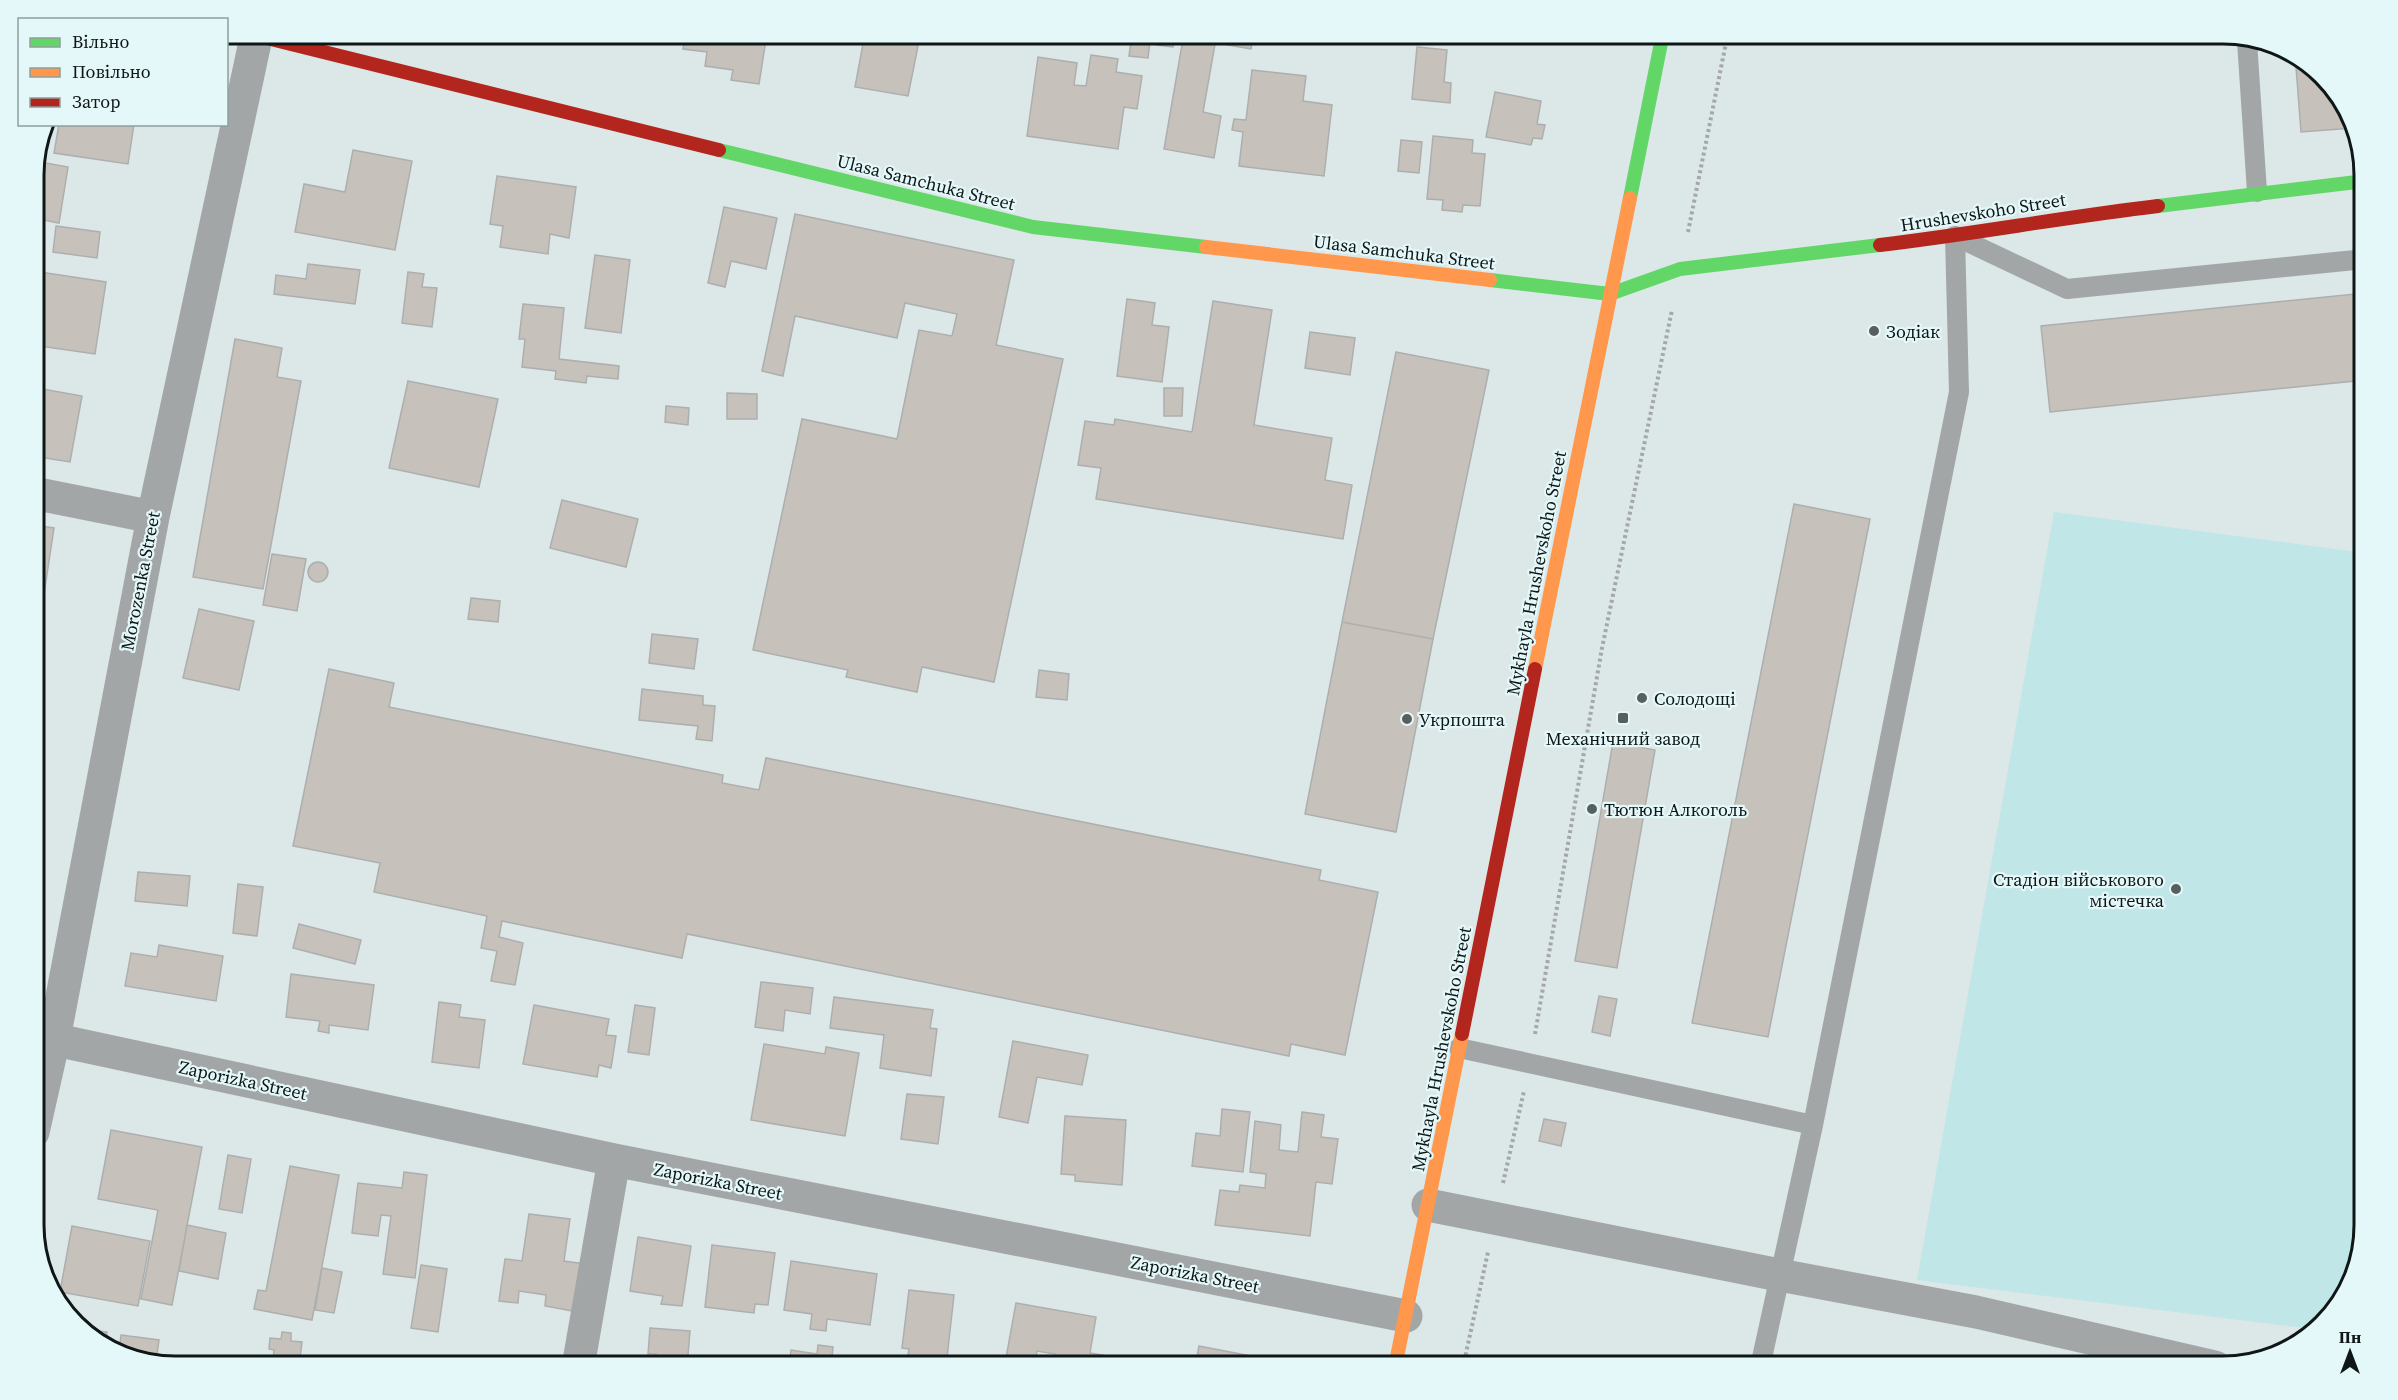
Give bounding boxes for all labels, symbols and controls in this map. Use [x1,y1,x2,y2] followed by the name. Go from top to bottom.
[18,18,228,126] legend
[72,29,129,54] text: Вільно
[72,59,151,84] text: Повільно
[72,89,120,114] text: Затор
[834,148,1018,216] street label: Ulasa Samchuka Street
[1899,187,2068,237] street label: Hrushevskoho Street
[1312,228,1496,276] street label: Ulasa Samchuka Street
[1886,319,1940,344] place label: Зодіак
[1867,324,1881,338] marker: Зодіак
[1500,449,1572,697] street label: Mykhayla Hrushevskoho Street
[114,509,166,653] street label: Morozenka Street
[1654,686,1736,711] place label: Солодощі
[1635,691,1649,705] marker: Солодощі
[1419,707,1506,732] place label: Укрпошта
[1616,711,1630,725] marker: Механічний завод
[1400,712,1414,726] marker: Укрпошта
[1546,726,1700,751] place label: Механічний завод
[1604,797,1747,822] place label: Тютюн Алкоголь
[1585,802,1599,816] marker: Тютюн Алкоголь
[1993,867,2165,913] place label: Стадіон військового містечка
[2169,882,2183,896] marker: Стадіон військового містечка
[1405,925,1477,1173] street label: Mykhayla Hrushevskoho Street
[177,1054,309,1106] street label: Zaporizka Street
[652,1156,784,1206] street label: Zaporizka Street
[1129,1249,1261,1299] street label: Zaporizka Street
[2320,1322,2380,1382] north arrow
[2339,1326,2361,1348] text: Пн

